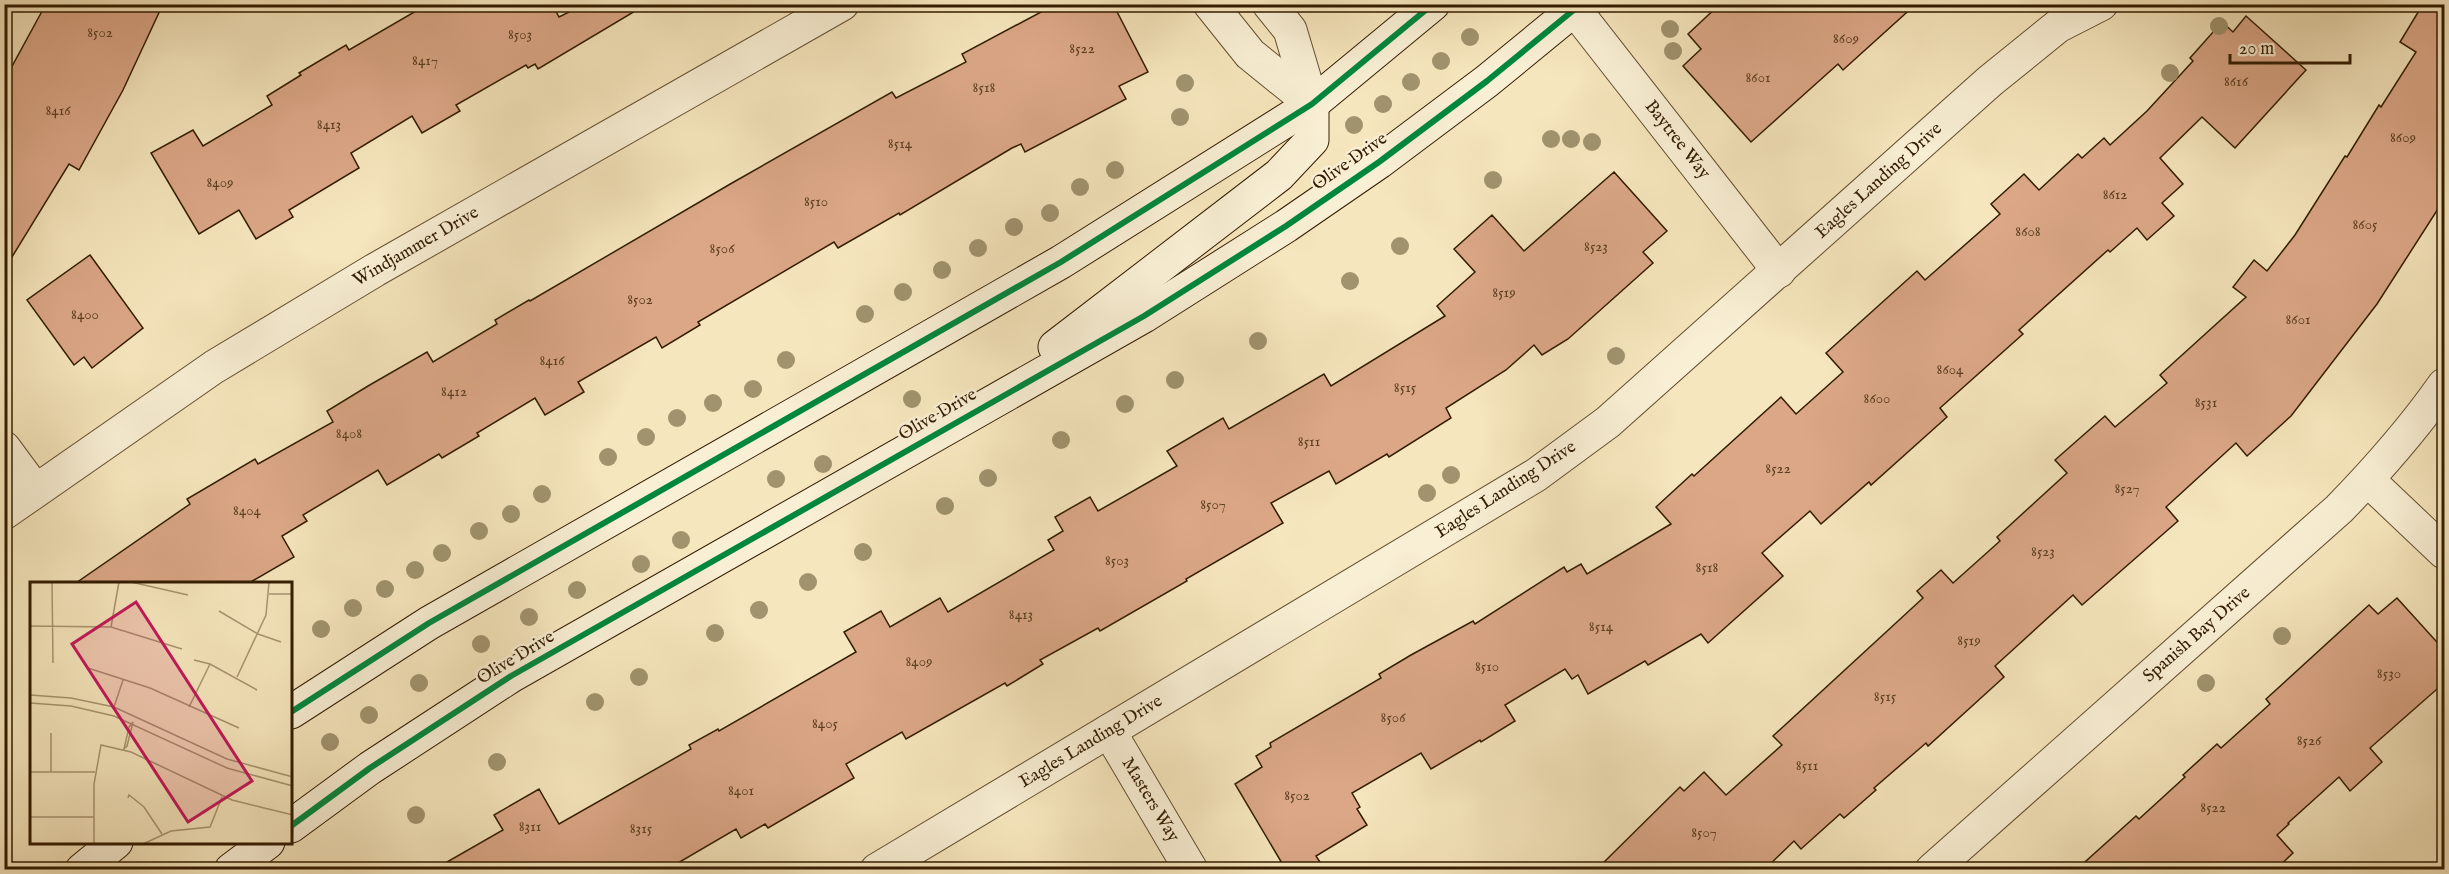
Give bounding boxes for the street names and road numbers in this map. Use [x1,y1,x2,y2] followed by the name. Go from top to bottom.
[1639,96,1715,184] street label: Baytree Way
[1811,118,1947,244] street label: Eagles Landing Drive
[1308,128,1392,196] street label: Olive Drive
[349,202,483,292] street label: Windjammer Drive
[895,383,981,447] street label: Olive Drive
[1431,436,1581,544] street label: Eagles Landing Drive
[2138,582,2256,688] street label: Spanish Bay Drive
[473,626,559,690] street label: Olive Drive
[1015,690,1167,794] street label: Eagles Landing Drive
[1116,753,1184,847] street label: Masters Way

